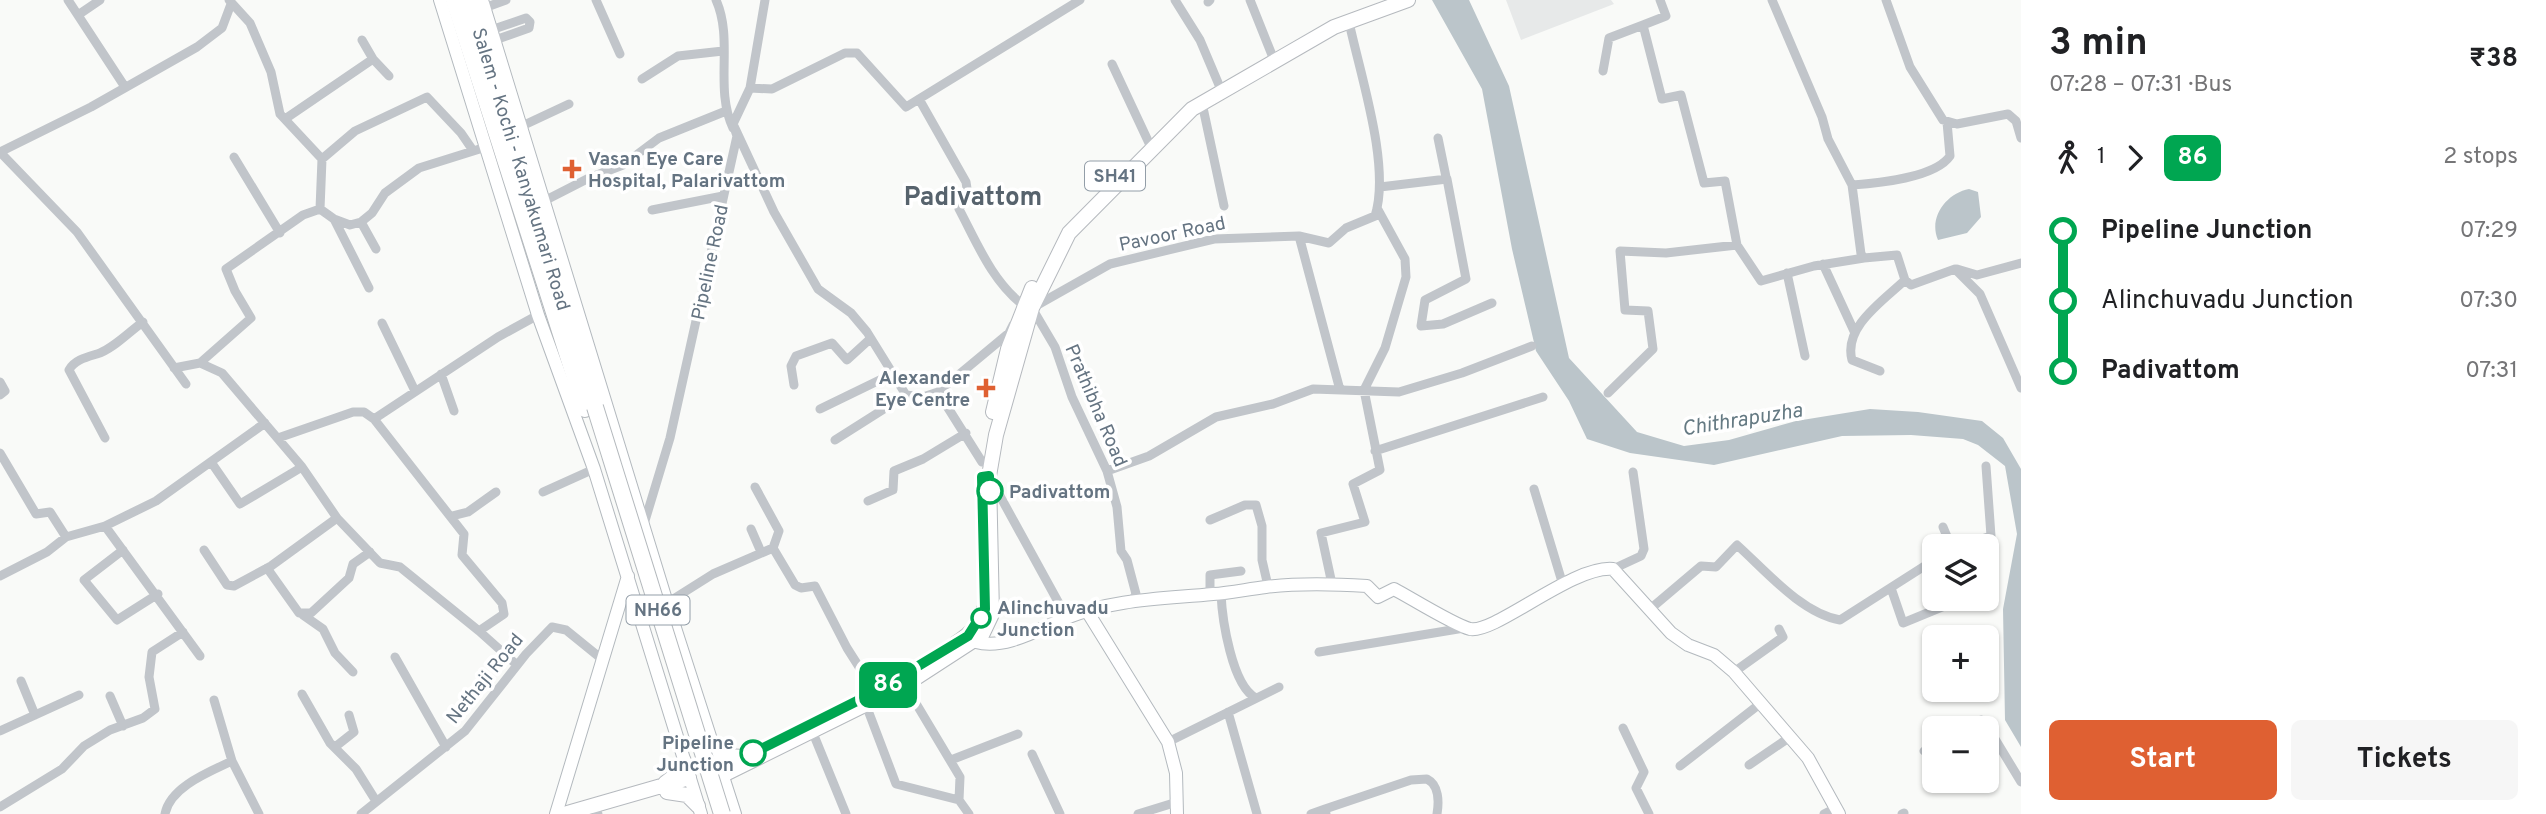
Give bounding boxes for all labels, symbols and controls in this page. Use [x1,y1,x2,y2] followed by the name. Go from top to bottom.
[2049,20,2148,69] text: 3 min
[466,25,575,314] street label: Salem - Kochi - Kanyakumari Road
[2469,43,2518,76] text: ₹38
[2049,71,2232,100] text: 07:28 – 07:31 · Bus
[2049,139,2087,177] icon: walk
[2116,139,2154,177] icon: forward
[2097,143,2106,172] text: 1
[2178,143,2207,173] text: 86
[2443,143,2518,172] text: 2 stops
[588,148,785,194] place label: Vasan Eye Care Hospital, Palarivattom
[562,159,582,179] marker: Vasan Eye Care Hospital, Palarivattom
[1085,162,1145,190] road number: SH41
[904,182,1042,215] district label: Padivattom
[687,202,735,322] street label: Pipeline Road
[1117,212,1228,258] street label: Pavoor Road
[2101,215,2312,248] text: Pipeline Junction
[2460,217,2518,246] text: 07:29
[2101,285,2354,318] text: Alinchuvadu Junction
[2459,287,2518,316] text: 07:30
[1059,341,1132,471] street label: Prathibha Road
[2101,355,2240,388] text: Padivattom
[2465,357,2518,386] text: 07:31
[875,367,970,413] place label: Alexander Eye Centre
[976,378,996,398] marker: Alexander Eye Centre
[1680,398,1805,443] water label: Chithrapuzha
[977,478,1003,504] marker: Padivattom
[1009,481,1110,505] place label: Padivattom
[1922,534,1999,793] map controls
[1922,534,1999,611] button: layers
[626,596,690,624] road number: NH66
[997,597,1109,643] place label: Alinchuvadu Junction
[971,608,991,628] marker: Alinchuvadu Junction
[1922,625,1999,702] button: +
[442,629,529,729] street label: Nethaji Road
[856,662,920,708] line badge: 86
[873,670,903,700] text: 86
[1922,716,1999,793] button: −
[2049,720,2277,800] button: Start
[2291,720,2518,800] button: Tickets
[656,732,734,778] place label: Pipeline Junction
[740,740,766,766] marker: Pipeline Junction

